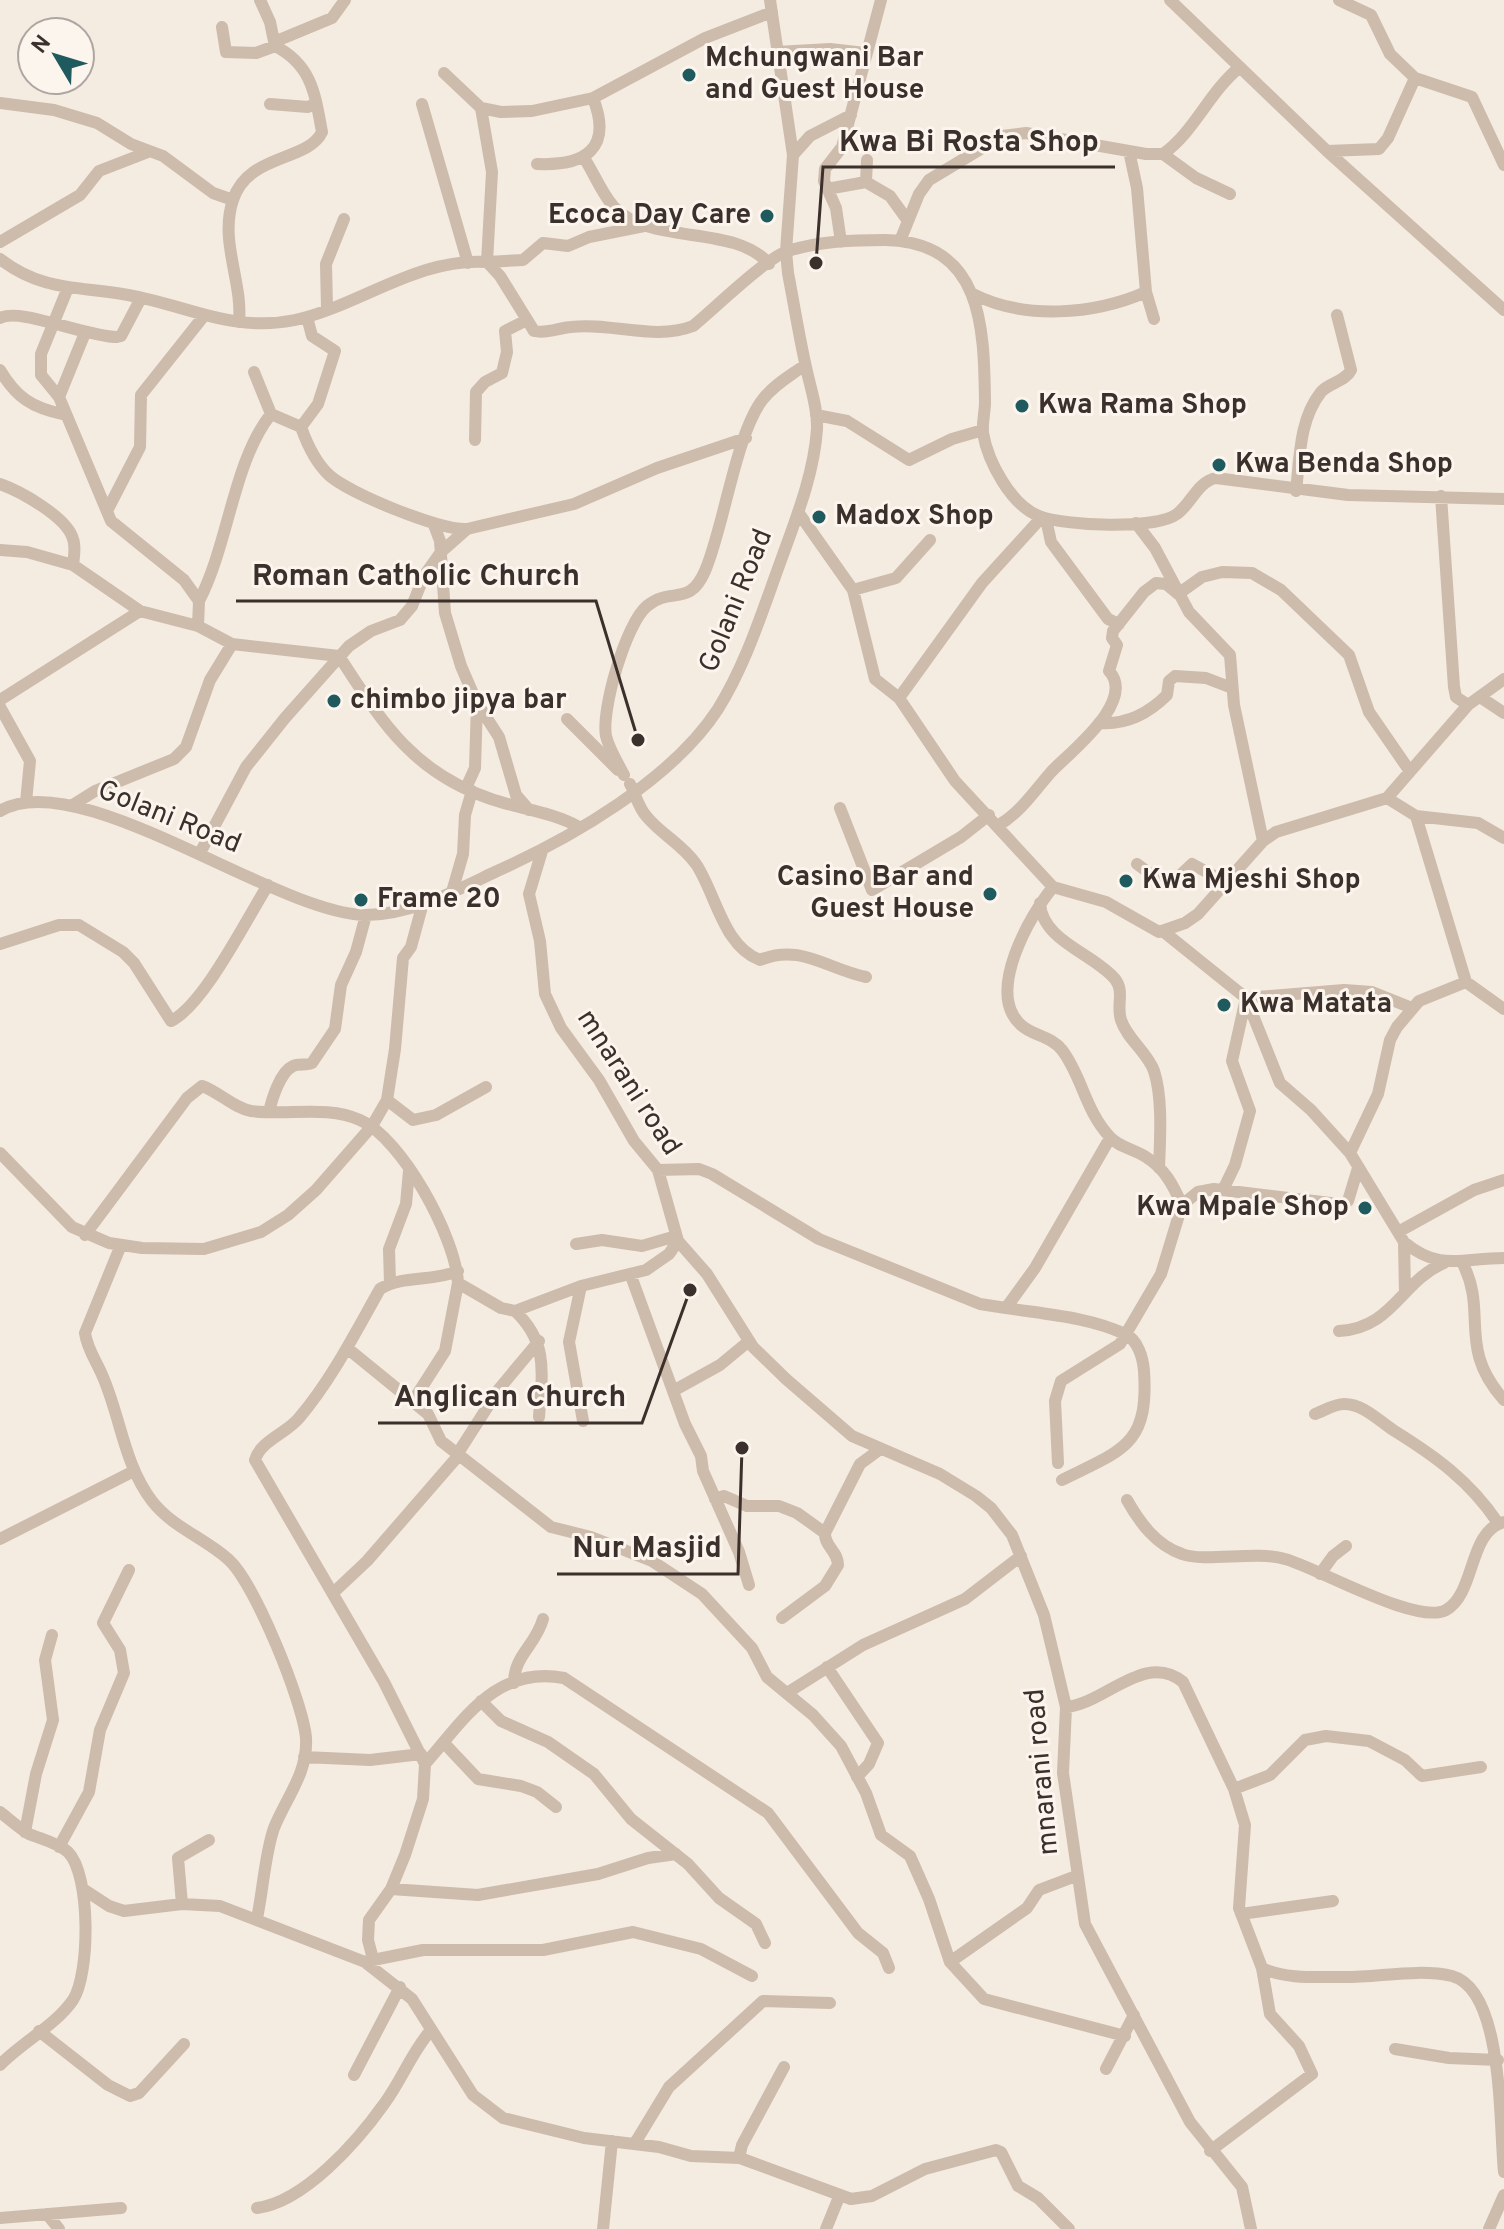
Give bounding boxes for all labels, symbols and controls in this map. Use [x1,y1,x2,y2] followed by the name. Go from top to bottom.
[16,16,96,96] north arrow
[27,31,58,60] text: N
[705,41,924,109] place label: Mchungwani Bar and Guest House
[680,66,698,84] marker: Mchungwani Bar and Guest House
[823,113,1115,167] callout: Kwa Bi Rosta Shop
[839,125,1099,162] text: Kwa Bi Rosta Shop
[548,198,751,234] place label: Ecoca Day Care
[758,207,776,225] marker: Ecoca Day Care
[1038,388,1247,424] place label: Kwa Rama Shop
[1013,397,1031,415] marker: Kwa Rama Shop
[1235,447,1453,483] place label: Kwa Benda Shop
[1210,456,1228,474] marker: Kwa Benda Shop
[835,499,994,535] place label: Madox Shop
[810,508,828,526] marker: Madox Shop
[692,524,782,678] street label: Golani Road
[236,547,596,601] callout: Roman Catholic Church
[252,559,580,596] text: Roman Catholic Church
[350,683,567,719] place label: chimbo jipya bar
[325,692,343,710] marker: chimbo jipya bar
[92,773,246,863] street label: Golani Road
[777,860,974,928] place label: Casino Bar and Guest House
[1142,863,1361,899] place label: Kwa Mjeshi Shop
[1117,872,1135,890] marker: Kwa Mjeshi Shop
[377,882,501,918] place label: Frame 20
[981,885,999,903] marker: Casino Bar and Guest House
[352,891,370,909] marker: Frame 20
[1240,987,1392,1023] place label: Kwa Matata
[1215,996,1233,1014] marker: Kwa Matata
[567,1003,689,1163] street label: mnarani road
[1136,1190,1349,1226] place label: Kwa Mpale Shop
[1356,1199,1374,1217] marker: Kwa Mpale Shop
[378,1369,642,1423] callout: Anglican Church
[394,1380,626,1417] text: Anglican Church
[557,1520,738,1574] callout: Nur Masjid
[572,1531,722,1568] text: Nur Masjid
[1018,1687,1068,1857] street label: mnarani road

